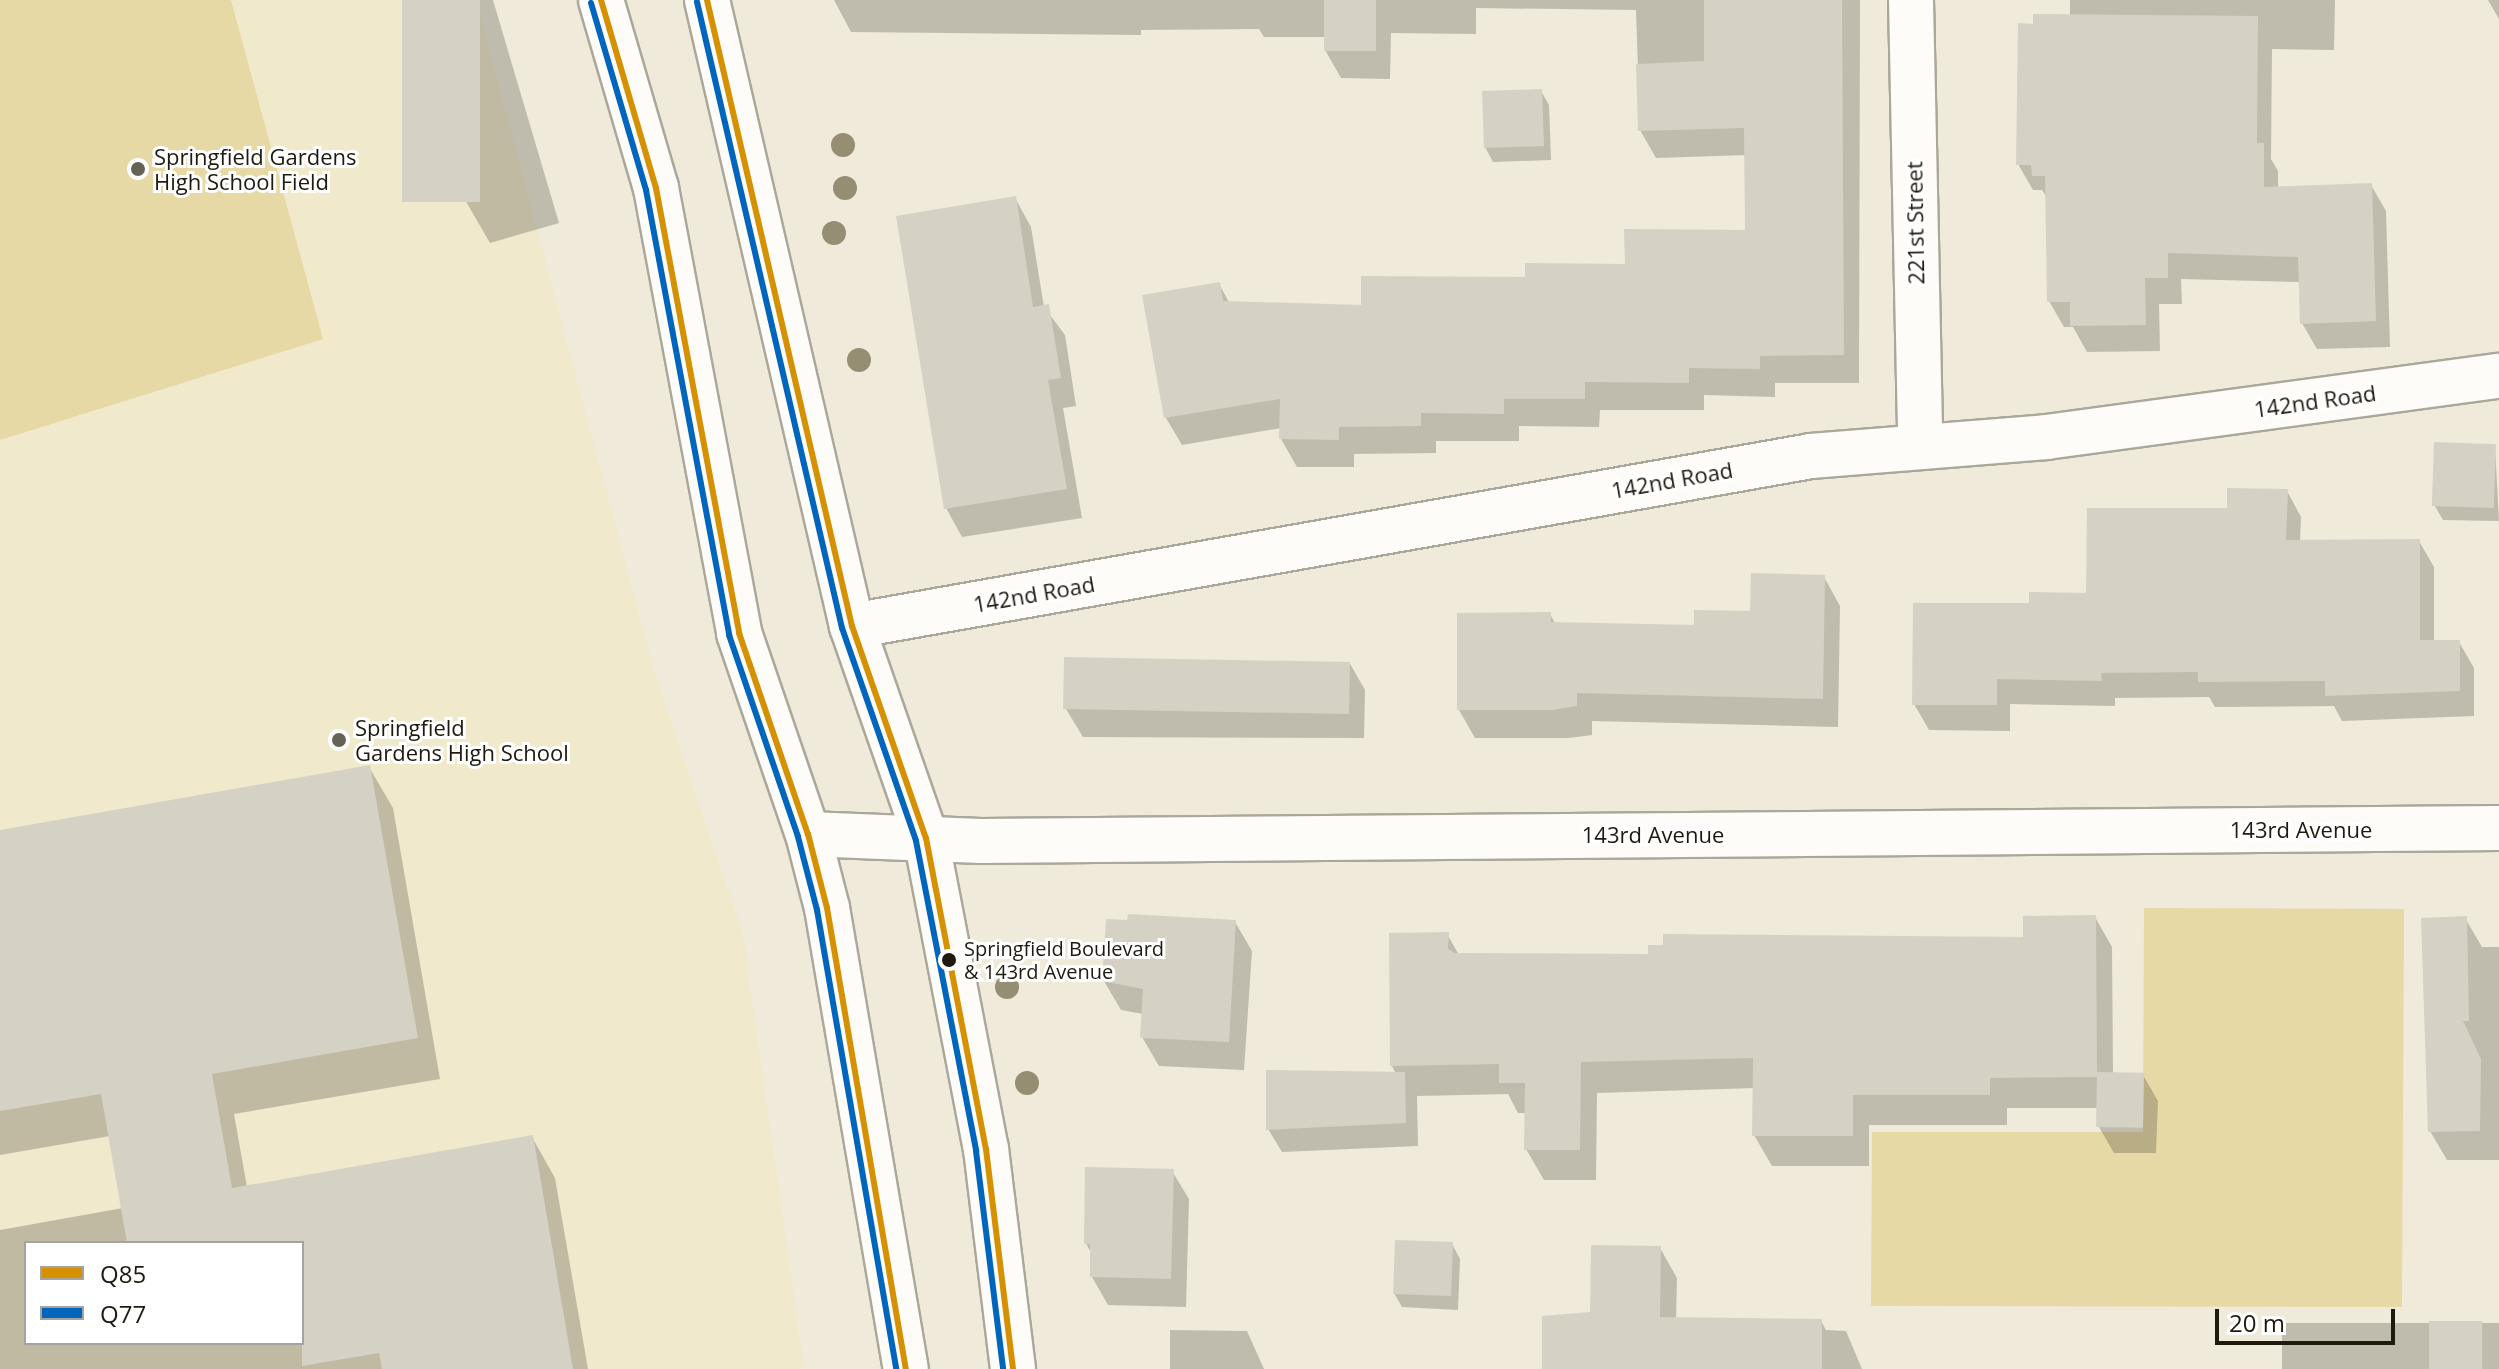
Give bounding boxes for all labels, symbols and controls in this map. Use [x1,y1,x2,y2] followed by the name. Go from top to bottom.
[154,143,357,194] place label: Springfield Gardens High School Field
[129,160,147,178] marker: Springfield Gardens High School Field
[1901,161,1929,285] street label: 221st Street
[2252,379,2378,423] street label: 142nd Road
[1609,456,1735,504] street label: 142nd Road
[971,570,1097,618] street label: 142nd Road
[355,714,569,766] place label: Springfield Gardens High School
[330,731,348,749] marker: Springfield Gardens High School
[2230,817,2372,843] street label: 143rd Avenue
[1582,822,1724,848] street label: 143rd Avenue
[964,936,1164,983] place label: Springfield Boulevard & 143rd Avenue
[941,952,957,968] marker: Springfield Boulevard & 143rd Avenue
[24,1241,304,1345] legend
[100,1257,146,1290] text: Q85
[2219,1293,2399,1343] scale bar
[100,1297,146,1330] text: Q77
[2229,1306,2285,1339] text: 20 m

